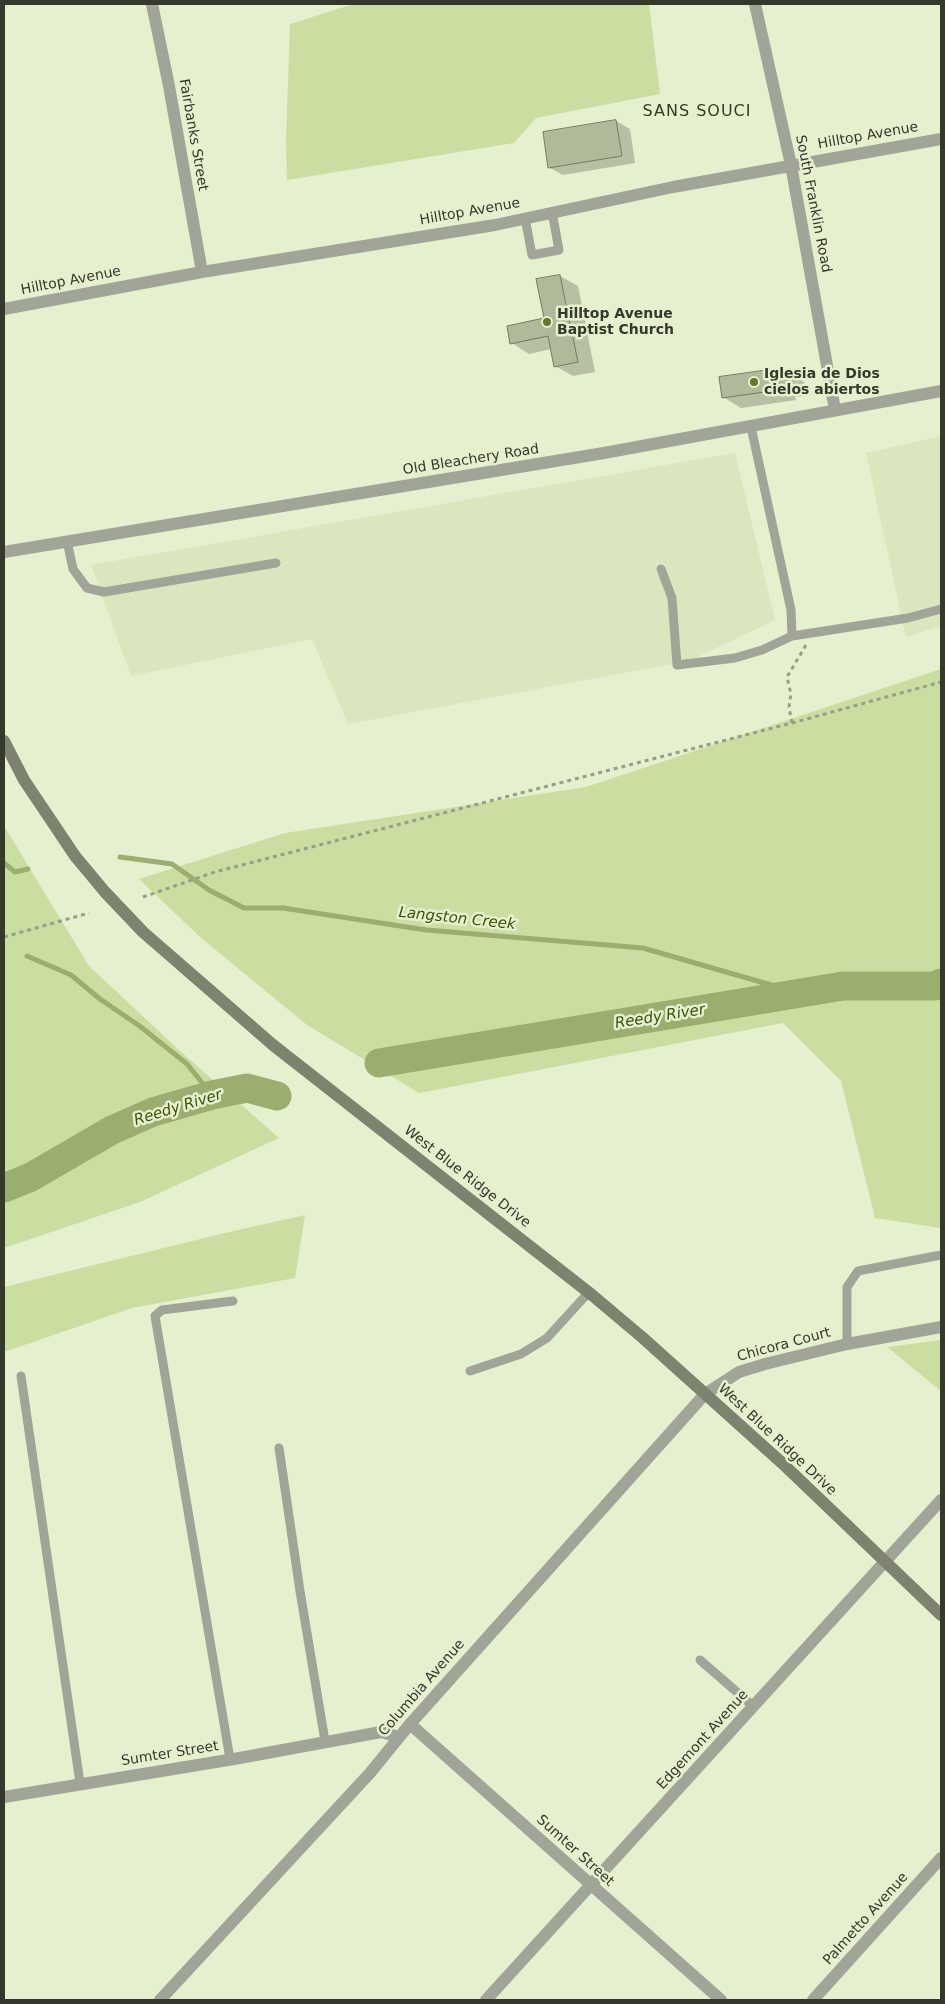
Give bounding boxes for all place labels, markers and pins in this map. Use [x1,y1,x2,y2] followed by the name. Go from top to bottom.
[557,306,674,338] place label: Hilltop Avenue Baptist Church
[541,316,553,328] marker: Hilltop Avenue Baptist Church
[764,366,880,398] place label: Iglesia de Dios cielos abiertos
[748,376,760,388] marker: Iglesia de Dios cielos abiertos

